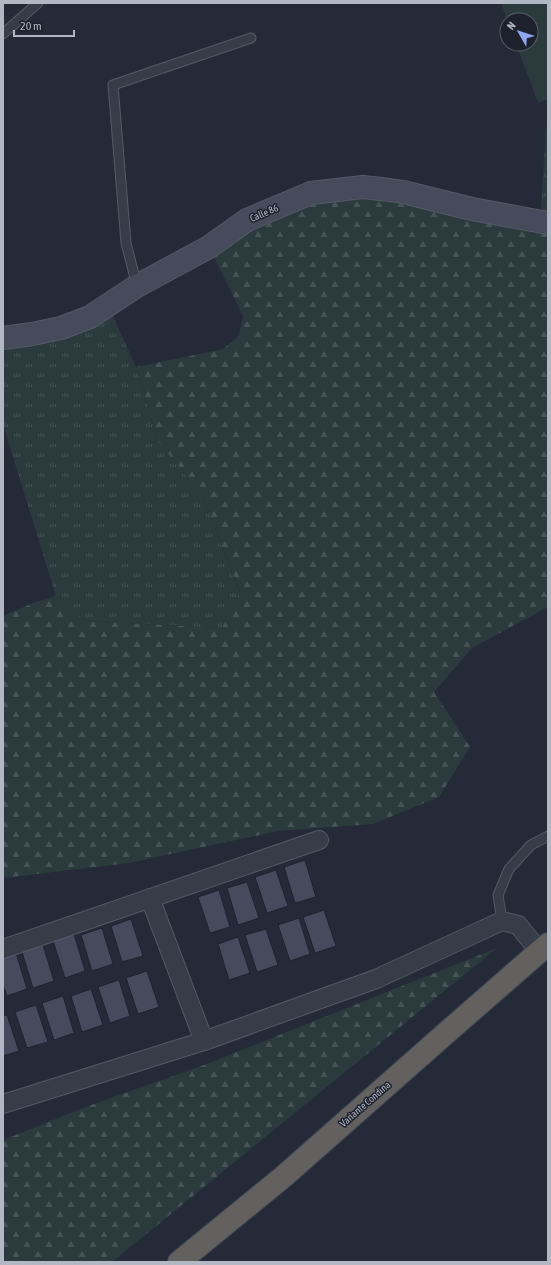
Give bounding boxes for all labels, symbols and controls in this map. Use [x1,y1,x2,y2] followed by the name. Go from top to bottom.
[14,12,74,38] scale bar
[499,12,539,52] north arrow
[20,19,42,33] text: 20 m
[505,19,518,32] text: N
[248,202,280,224] street label: Calle 86
[338,1079,393,1129] street label: Variante Condina

